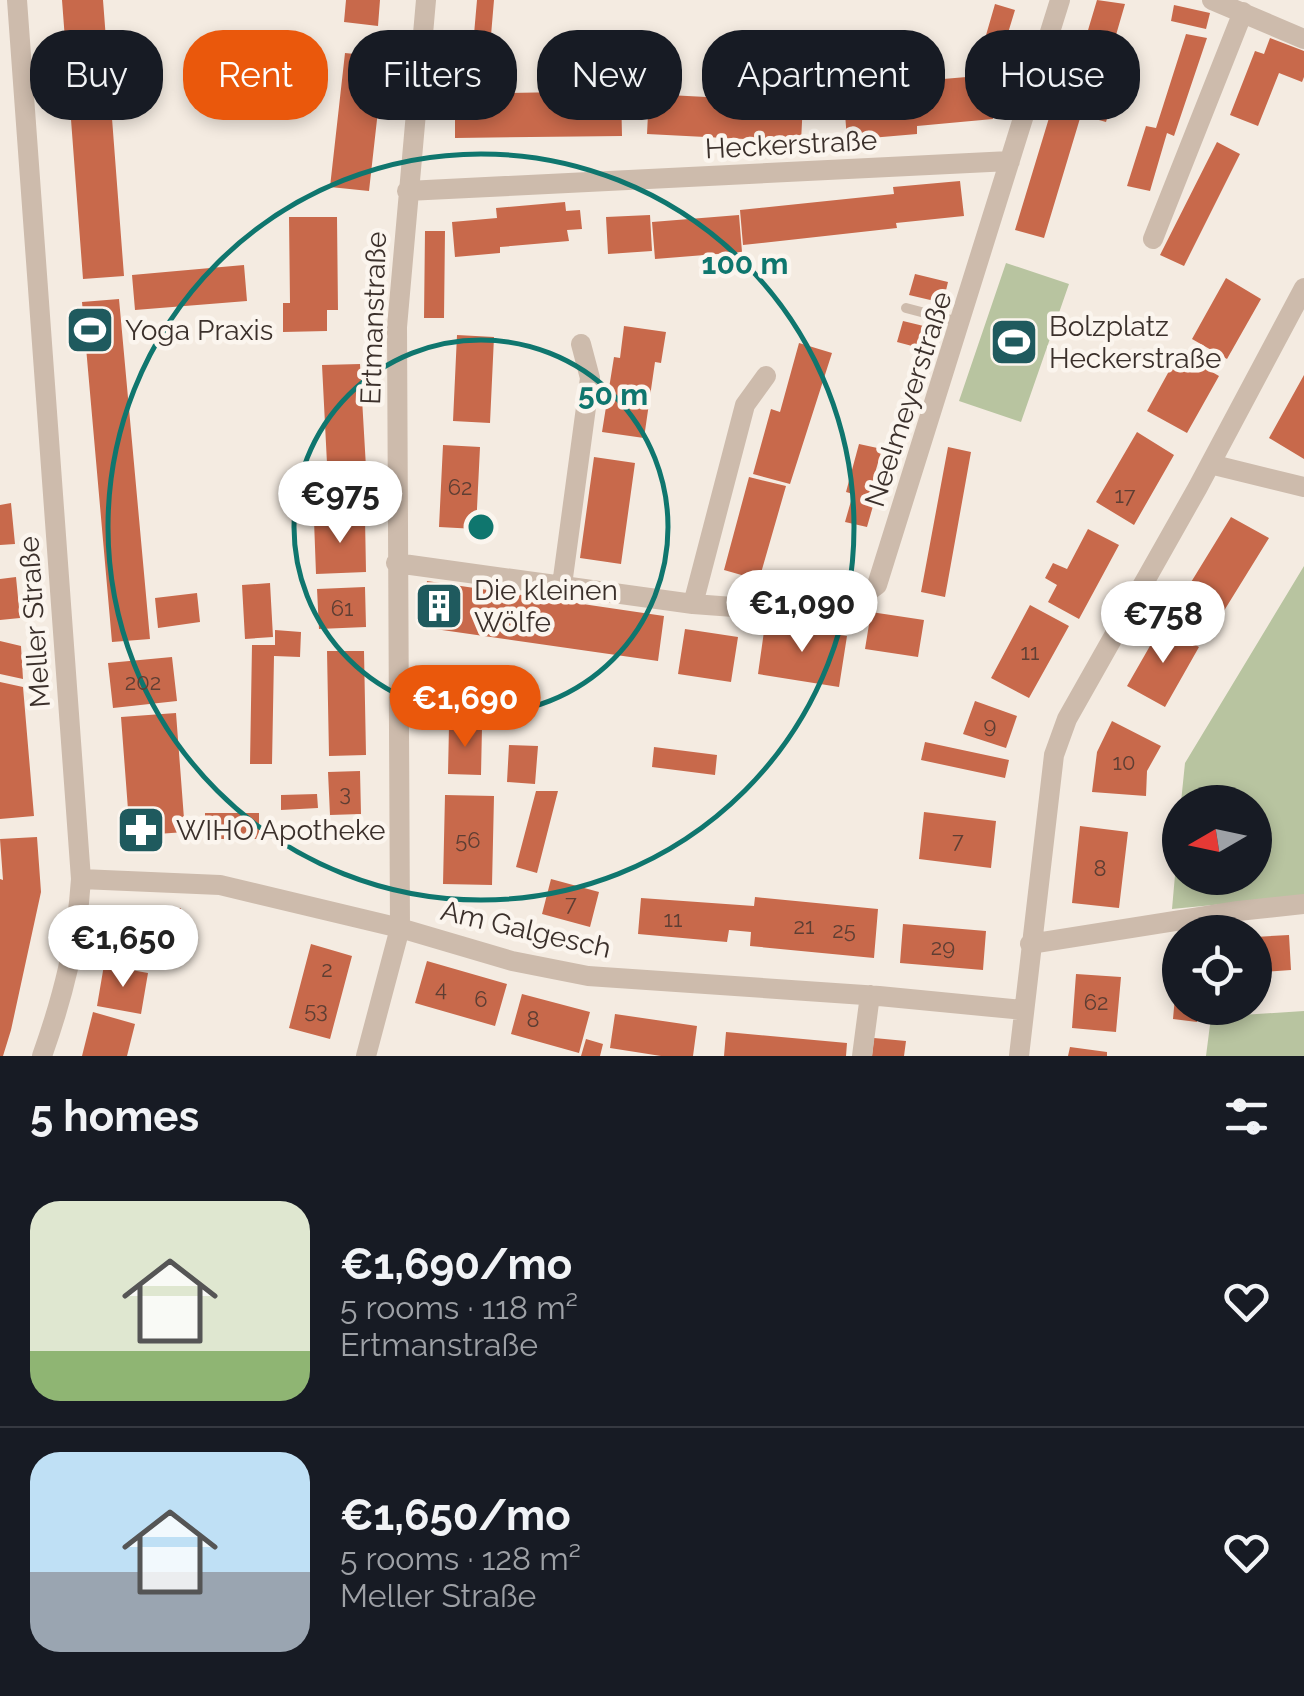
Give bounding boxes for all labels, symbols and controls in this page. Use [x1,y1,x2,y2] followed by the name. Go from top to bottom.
[30,30,163,120] chip: Buy
[183,30,328,120] chip: Rent
[348,30,517,120] chip: Filters
[537,30,682,120] chip: New
[702,30,945,120] chip: Apartment
[965,30,1140,120] chip: House
[704,124,878,165] street label: Heckerstraße
[354,231,393,405] street label: Ertmanstraße
[702,246,788,281] text: 100 m
[858,287,959,511] street label: Neelmeyerstraße
[64,304,116,356] sports icon: Yoga Praxis
[1049,310,1221,375] place label: Bolzplatz Heckerstraße
[125,314,273,347] place label: Yoga Praxis
[988,316,1040,368] sports icon: Bolzplatz Heckerstraße
[578,377,648,412] text: 50 m
[281,461,399,546] pin: €975
[448,474,472,500] house number: 62
[300,475,380,512] text: €975
[1114,482,1136,508] house number: 17
[463,509,499,545] centre of rings
[12,535,57,709] street label: Meller Straße
[721,570,883,655] pin: €1,090
[474,574,618,639] place label: Die kleinen Wölfe
[413,580,465,632] building icon: Die kleinen Wölfe
[1104,581,1222,666] pin: €758
[749,584,855,621] text: €1,090
[331,595,353,621] house number: 61
[1123,595,1203,632] text: €758
[1021,639,1039,665] house number: 11
[384,665,546,750] pin: €1,690
[125,669,161,695] house number: 202
[412,679,518,716] text: €1,690
[984,712,996,738] house number: 9
[1113,749,1135,775] house number: 10
[339,780,351,806] house number: 3
[1162,785,1272,895] north arrow
[1162,785,1272,1025] map controls
[115,804,167,856] pharmacy icon: WIHO Apotheke
[176,814,386,847] place label: WIHO Apotheke
[455,827,481,853] house number: 56
[952,827,964,853] house number: 7
[1093,855,1107,881] house number: 8
[565,890,577,916] house number: 7
[438,894,614,965] street label: Am Galgesch
[42,905,204,990] pin: €1,650
[664,906,682,932] house number: 11
[794,913,814,939] house number: 21
[1162,915,1272,1025] button: locate
[832,917,856,943] house number: 25
[70,919,176,956] text: €1,650
[931,934,955,960] house number: 29
[321,956,333,982] house number: 2
[435,975,447,1001] house number: 4
[474,986,488,1012] house number: 6
[1084,989,1108,1015] house number: 62
[304,997,328,1023] house number: 53
[526,1006,540,1032] house number: 8
[1219,1089,1274,1144] icon: filters
[30,1092,199,1141] text: 5 homes
[340,1240,572,1289] text: €1,690/mo
[110,1241,230,1361] icon: home
[1219,1274,1274,1329] icon: heart
[340,1289,578,1326] text: 5 rooms · 118 m²
[340,1326,538,1363] text: Ertmanstraße
[340,1491,571,1540] text: €1,650/mo
[110,1492,230,1612] icon: home
[1219,1525,1274,1580] icon: heart
[340,1540,581,1577] text: 5 rooms · 128 m²
[340,1577,536,1614] text: Meller Straße

